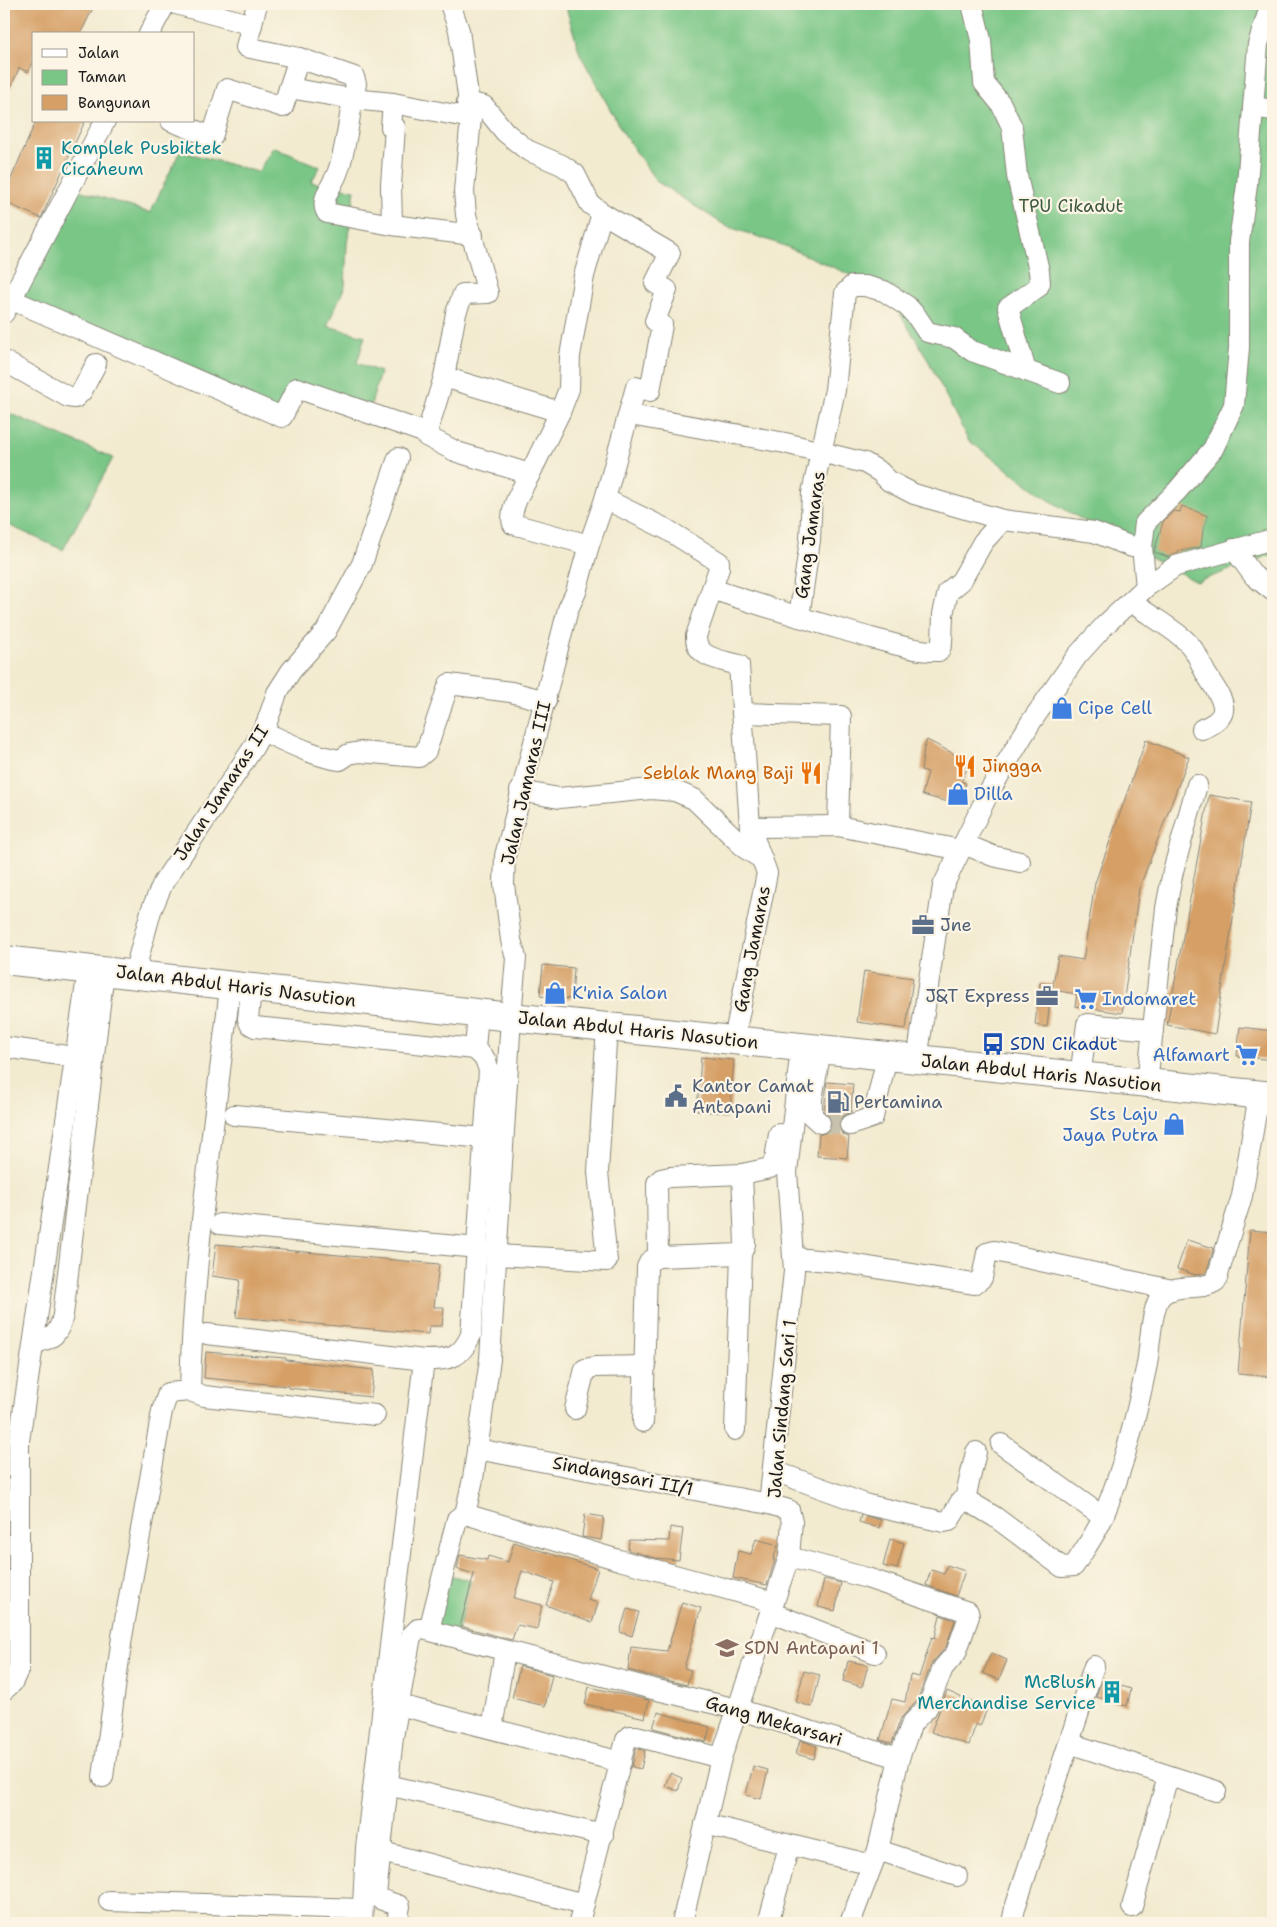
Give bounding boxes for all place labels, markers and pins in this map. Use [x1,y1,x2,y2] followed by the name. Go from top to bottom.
[61,136,222,181] place label: Komplek Pusbiktek Cicaheum
[31,145,57,171] building icon: Komplek Pusbiktek Cicaheum
[1049,695,1075,721] shop icon: Cipe Cell
[1078,696,1153,720] place label: Cipe Cell
[952,753,978,779] restaurant icon: Jingga
[982,754,1042,778] place label: Jingga
[798,760,824,786] restaurant icon: Seblak Mang Baji
[643,761,794,785] place label: Seblak Mang Baji
[945,781,971,807] shop icon: Dilla
[974,782,1013,806] place label: Dilla
[910,912,936,938] office icon: Jne
[940,913,972,937] place label: Jne
[542,980,568,1006] shop icon: K'nia Salon
[572,981,667,1005] place label: K'nia Salon
[1034,983,1060,1009] office icon: J&T Express
[925,984,1030,1008] place label: J&T Express
[1073,986,1099,1012] supermarket icon: Indomaret
[1102,987,1196,1011] place label: Indomaret
[980,1031,1006,1057] bus stop icon: SDN Cikadut
[1010,1032,1118,1056] place label: SDN Cikadut
[1234,1042,1260,1068] supermarket icon: Alfamart
[1153,1043,1230,1067] place label: Alfamart
[692,1074,814,1119] place label: Kantor Camat Antapani
[663,1083,689,1109] public building icon: Kantor Camat Antapani
[825,1089,851,1115] fuel station icon: Pertamina
[854,1090,942,1114] place label: Pertamina
[1062,1102,1158,1147] place label: Sts Laju Jaya Putra
[1161,1111,1187,1137] shop icon: Sts Laju Jaya Putra
[714,1635,740,1661] school or university icon: SDN Antapani 1
[744,1636,879,1660] place label: SDN Antapani 1
[917,1670,1096,1715] place label: McBlush Merchandise Service
[1099,1679,1125,1705] building icon: McBlush Merchandise Service

